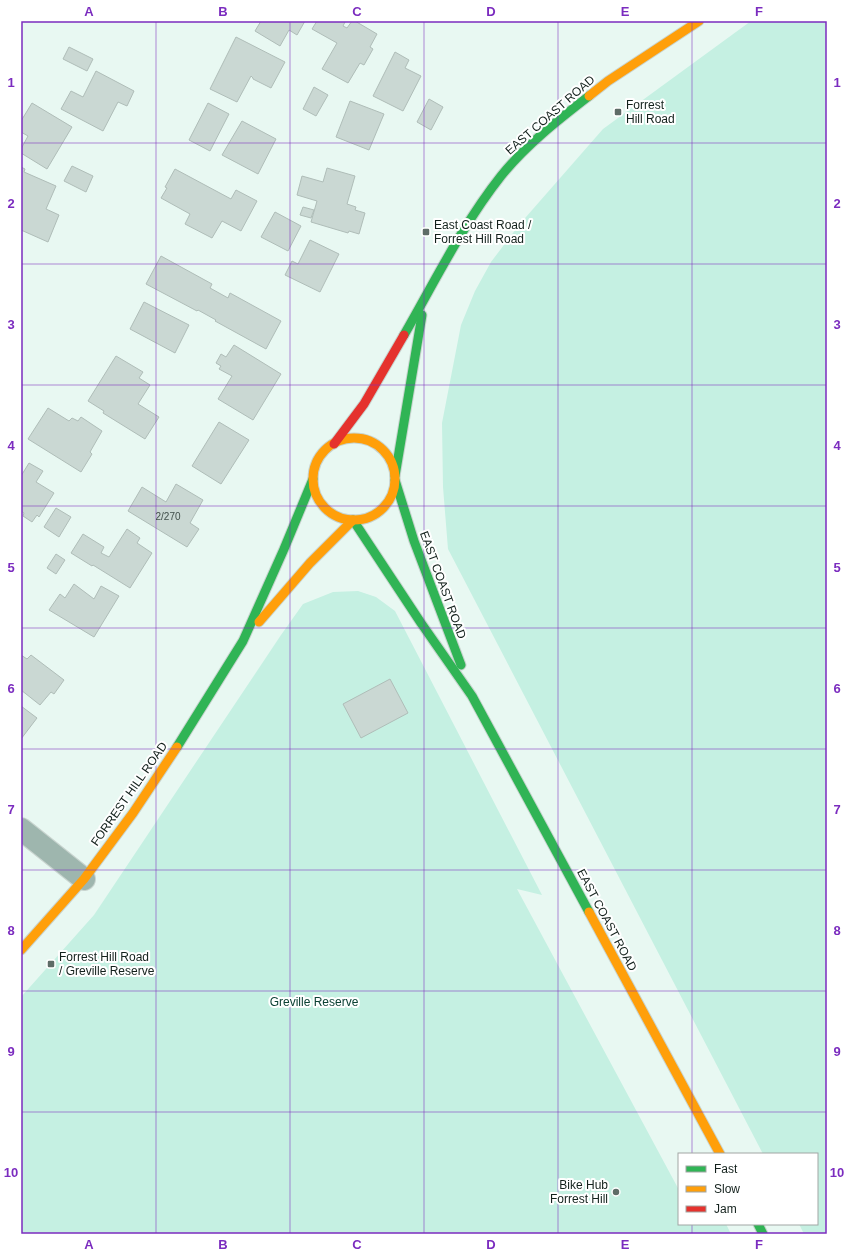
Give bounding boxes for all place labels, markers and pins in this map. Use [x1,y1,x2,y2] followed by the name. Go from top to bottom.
[626,98,675,126] place label: Forrest Hill Road
[613,107,623,117] marker: Forrest Hill Road
[434,218,532,246] place label: East Coast Road / Forrest Hill Road
[421,227,431,237] marker: East Coast Road / Forrest Hill Road
[59,950,155,978] place label: Forrest Hill Road / Greville Reserve
[46,959,56,969] marker: Forrest Hill Road / Greville Reserve
[550,1178,608,1206] place label: Bike Hub Forrest Hill
[611,1187,621,1197] marker: Bike Hub Forrest Hill

